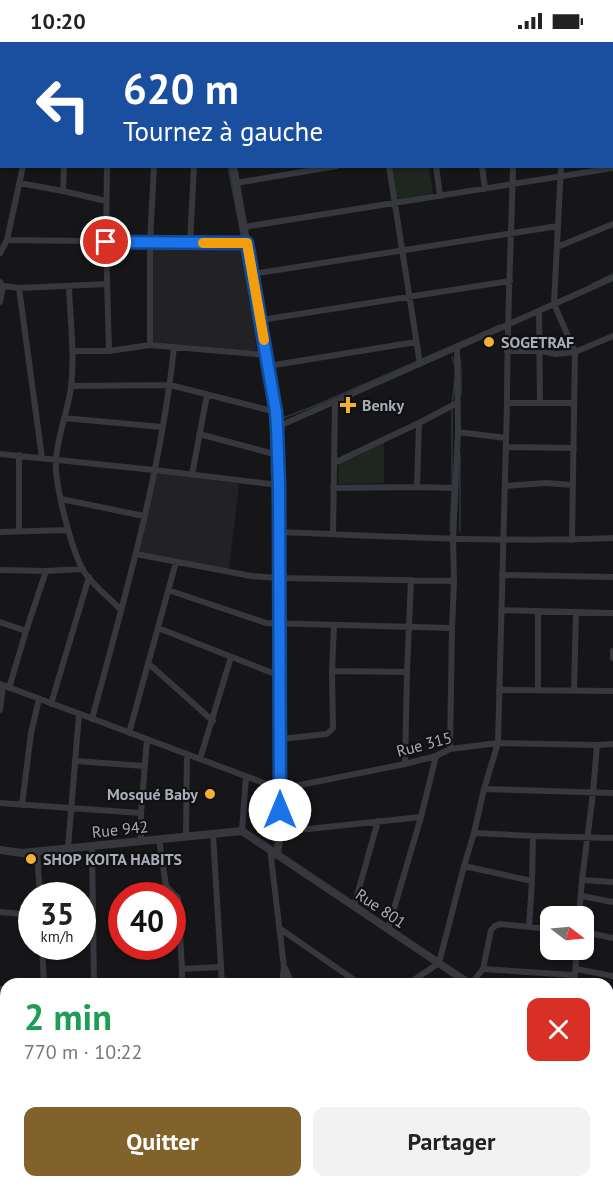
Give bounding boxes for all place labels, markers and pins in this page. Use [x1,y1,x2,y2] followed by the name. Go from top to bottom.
[80,216,131,267] pin
[501,332,574,352] place label: SOGETRAF
[482,335,496,349] marker: SOGETRAF
[362,395,404,415] place label: Benky
[339,396,357,414] marker: Benky
[107,784,198,804] place label: Mosqué Baby
[203,787,217,801] marker: Mosqué Baby
[43,849,182,869] place label: SHOP KOITA HABITS
[24,852,38,866] marker: SHOP KOITA HABITS

